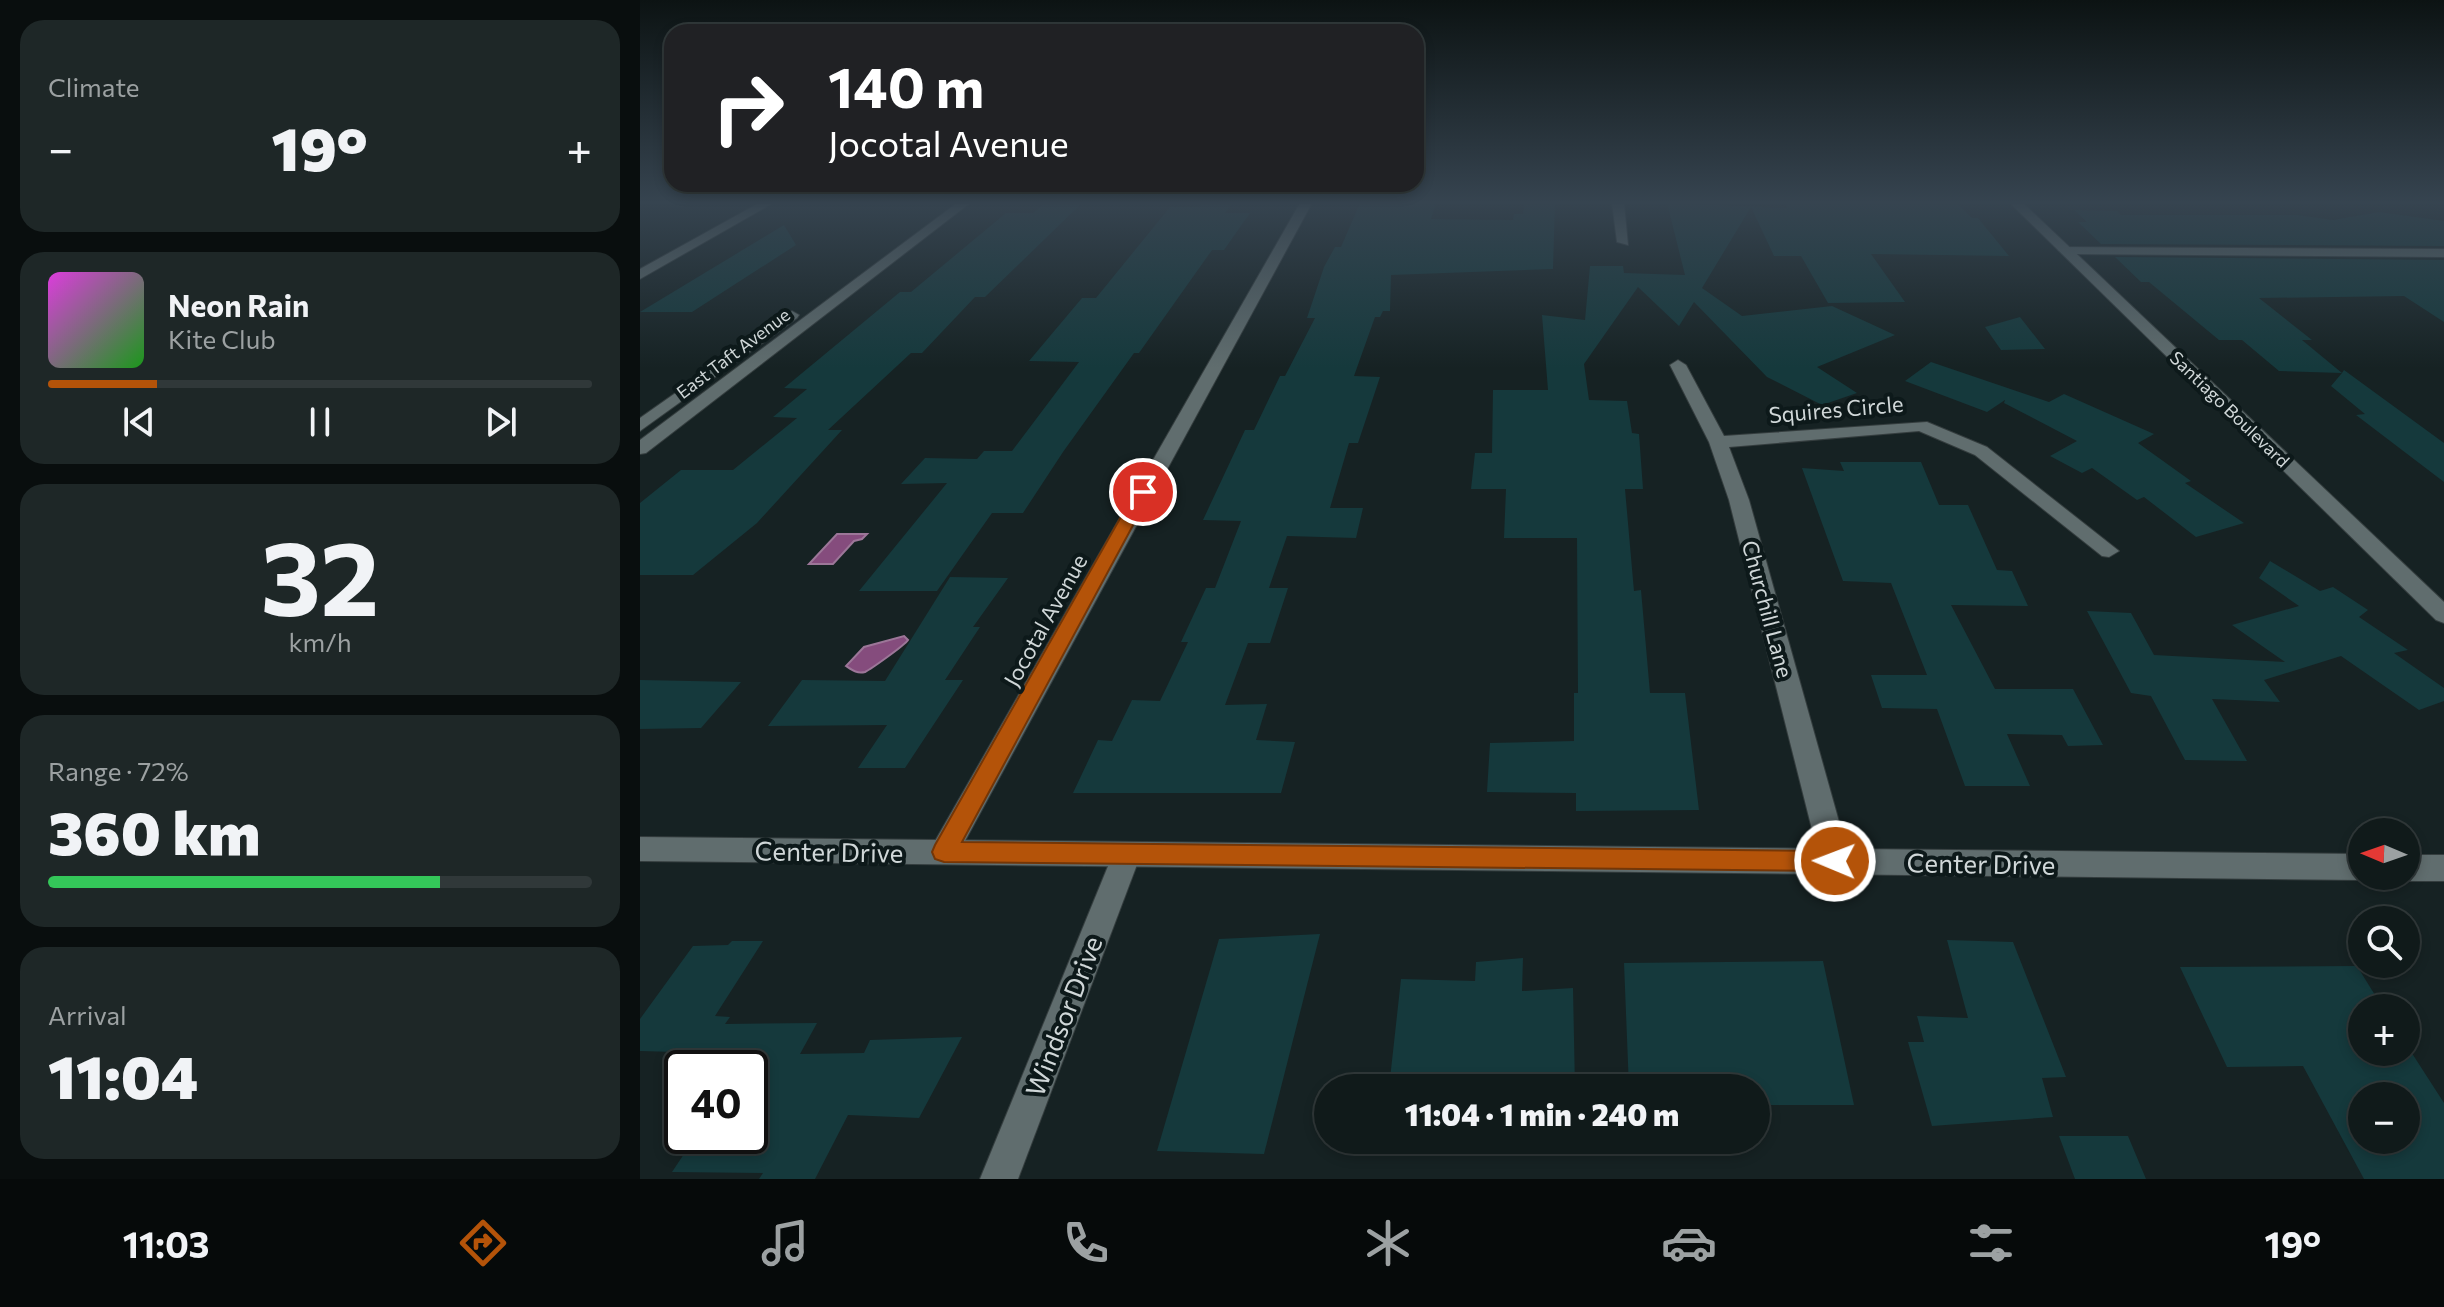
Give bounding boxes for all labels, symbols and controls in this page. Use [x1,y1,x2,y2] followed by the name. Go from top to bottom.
[828,51,984,120] text: 140 m
[696,56,800,160] icon: right
[48,71,140,102] text: Climate
[271,110,368,183] text: 19°
[48,120,73,174] text: −
[566,120,592,174] text: +
[828,120,1069,164] text: Jocotal Avenue
[168,286,309,323] text: Neon Rain
[672,303,794,403] street label: East Taft Avenue
[168,323,276,354] text: Kite Club
[2166,346,2294,472] street label: Santiago Boulevard
[1768,390,1904,428] street label: Squires Circle
[117,400,161,444] icon: previous
[298,400,342,444] icon: pause
[479,400,523,444] icon: next
[1109,458,1177,526] pin
[1121,470,1165,514] icon: arrive
[260,510,380,637] text: 32
[1737,537,1799,681] street label: Churchill Lane
[998,549,1092,691] street label: Jocotal Avenue
[288,626,352,657] text: km/h
[48,755,189,786] text: Range · 72%
[48,794,260,867] text: 360 km
[2348,818,2420,890] north arrow
[2348,818,2420,1154] map controls
[1793,819,1877,903] position arrow
[754,834,904,868] street label: Center Drive
[1906,846,2056,880] street label: Center Drive
[2348,906,2420,978] button: search
[1018,932,1108,1100] street label: Windsor Drive
[2348,994,2420,1066] button: +
[48,999,127,1030] text: Arrival
[48,1038,198,1111] text: 11:04
[664,1050,768,1154] speed limit sign: 40
[2348,1082,2420,1154] button: −
[1405,1095,1679,1132] text: 11:04 · 1 min · 240 m
[455,1215,511,1271] icon: directions
[757,1215,813,1271] icon: music
[1058,1215,1114,1271] icon: phone
[1360,1215,1416,1271] icon: climate
[1661,1215,1717,1271] icon: car
[1963,1215,2019,1271] icon: filters
[123,1221,210,1265] text: 11:03
[2265,1221,2321,1265] text: 19°

